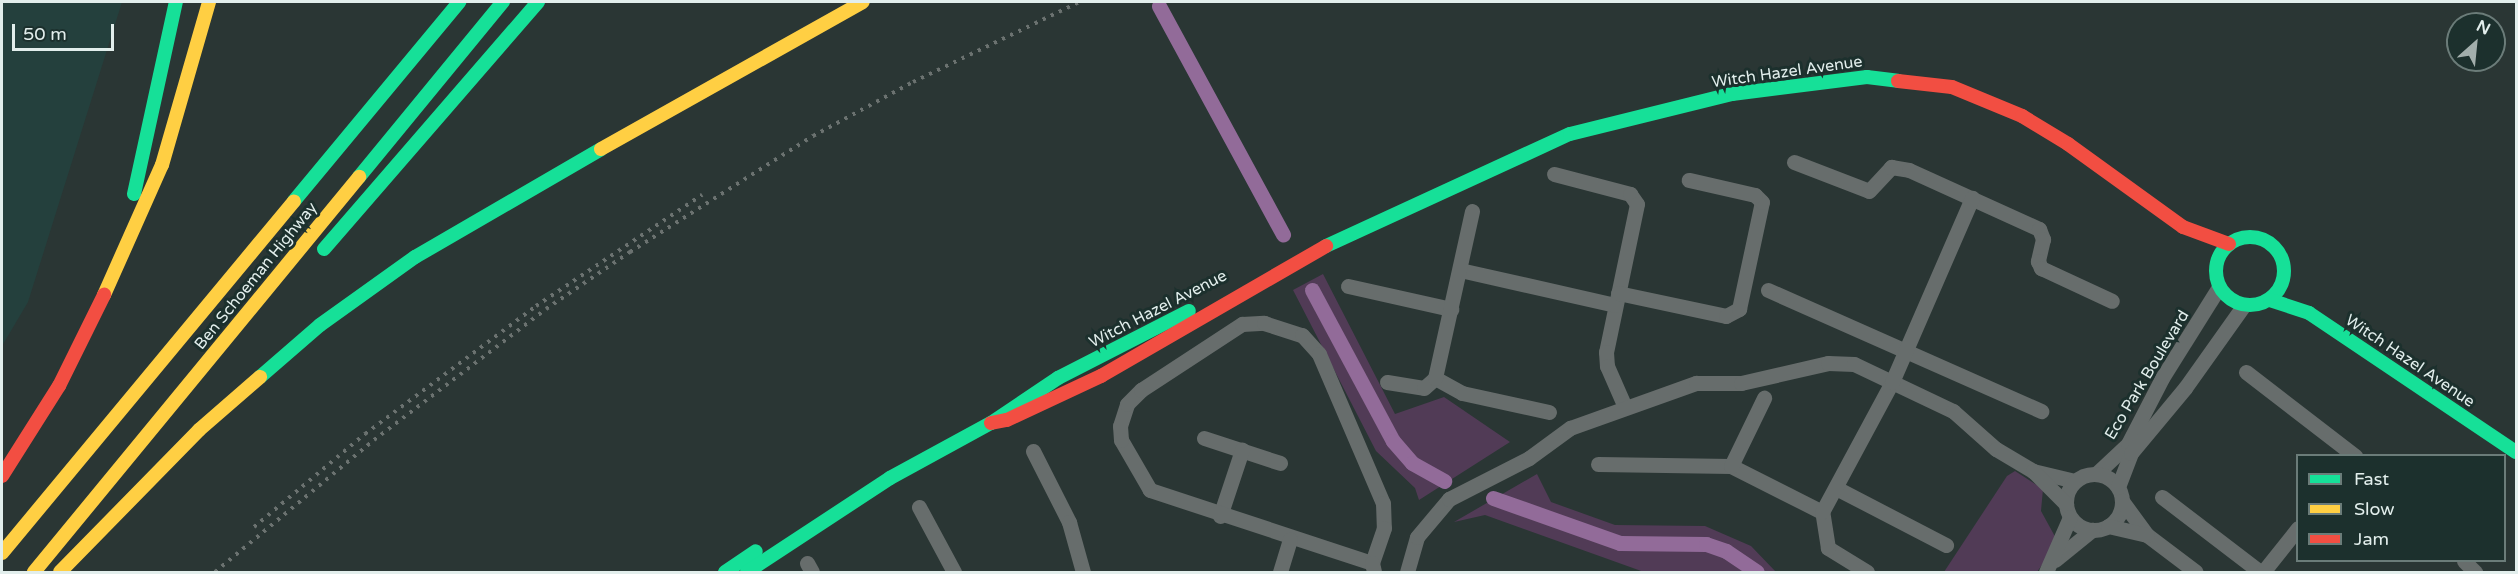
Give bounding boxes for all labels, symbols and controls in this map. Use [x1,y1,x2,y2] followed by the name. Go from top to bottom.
[15,12,117,50] scale bar
[2446,12,2506,72] north arrow
[2473,16,2494,40] text: N
[23,23,67,45] text: 50 m
[1710,52,1864,92] street label: Witch Hazel Avenue
[191,198,321,354] street label: Ben Schoeman Highway
[1086,266,1230,352] street label: Witch Hazel Avenue
[2101,307,2193,443] street label: Eco Park Boulevard
[2342,311,2478,411] street label: Witch Hazel Avenue
[2296,454,2506,562] legend
[2354,468,2389,490] text: Fast
[2354,498,2395,520] text: Slow
[2354,528,2389,550] text: Jam

